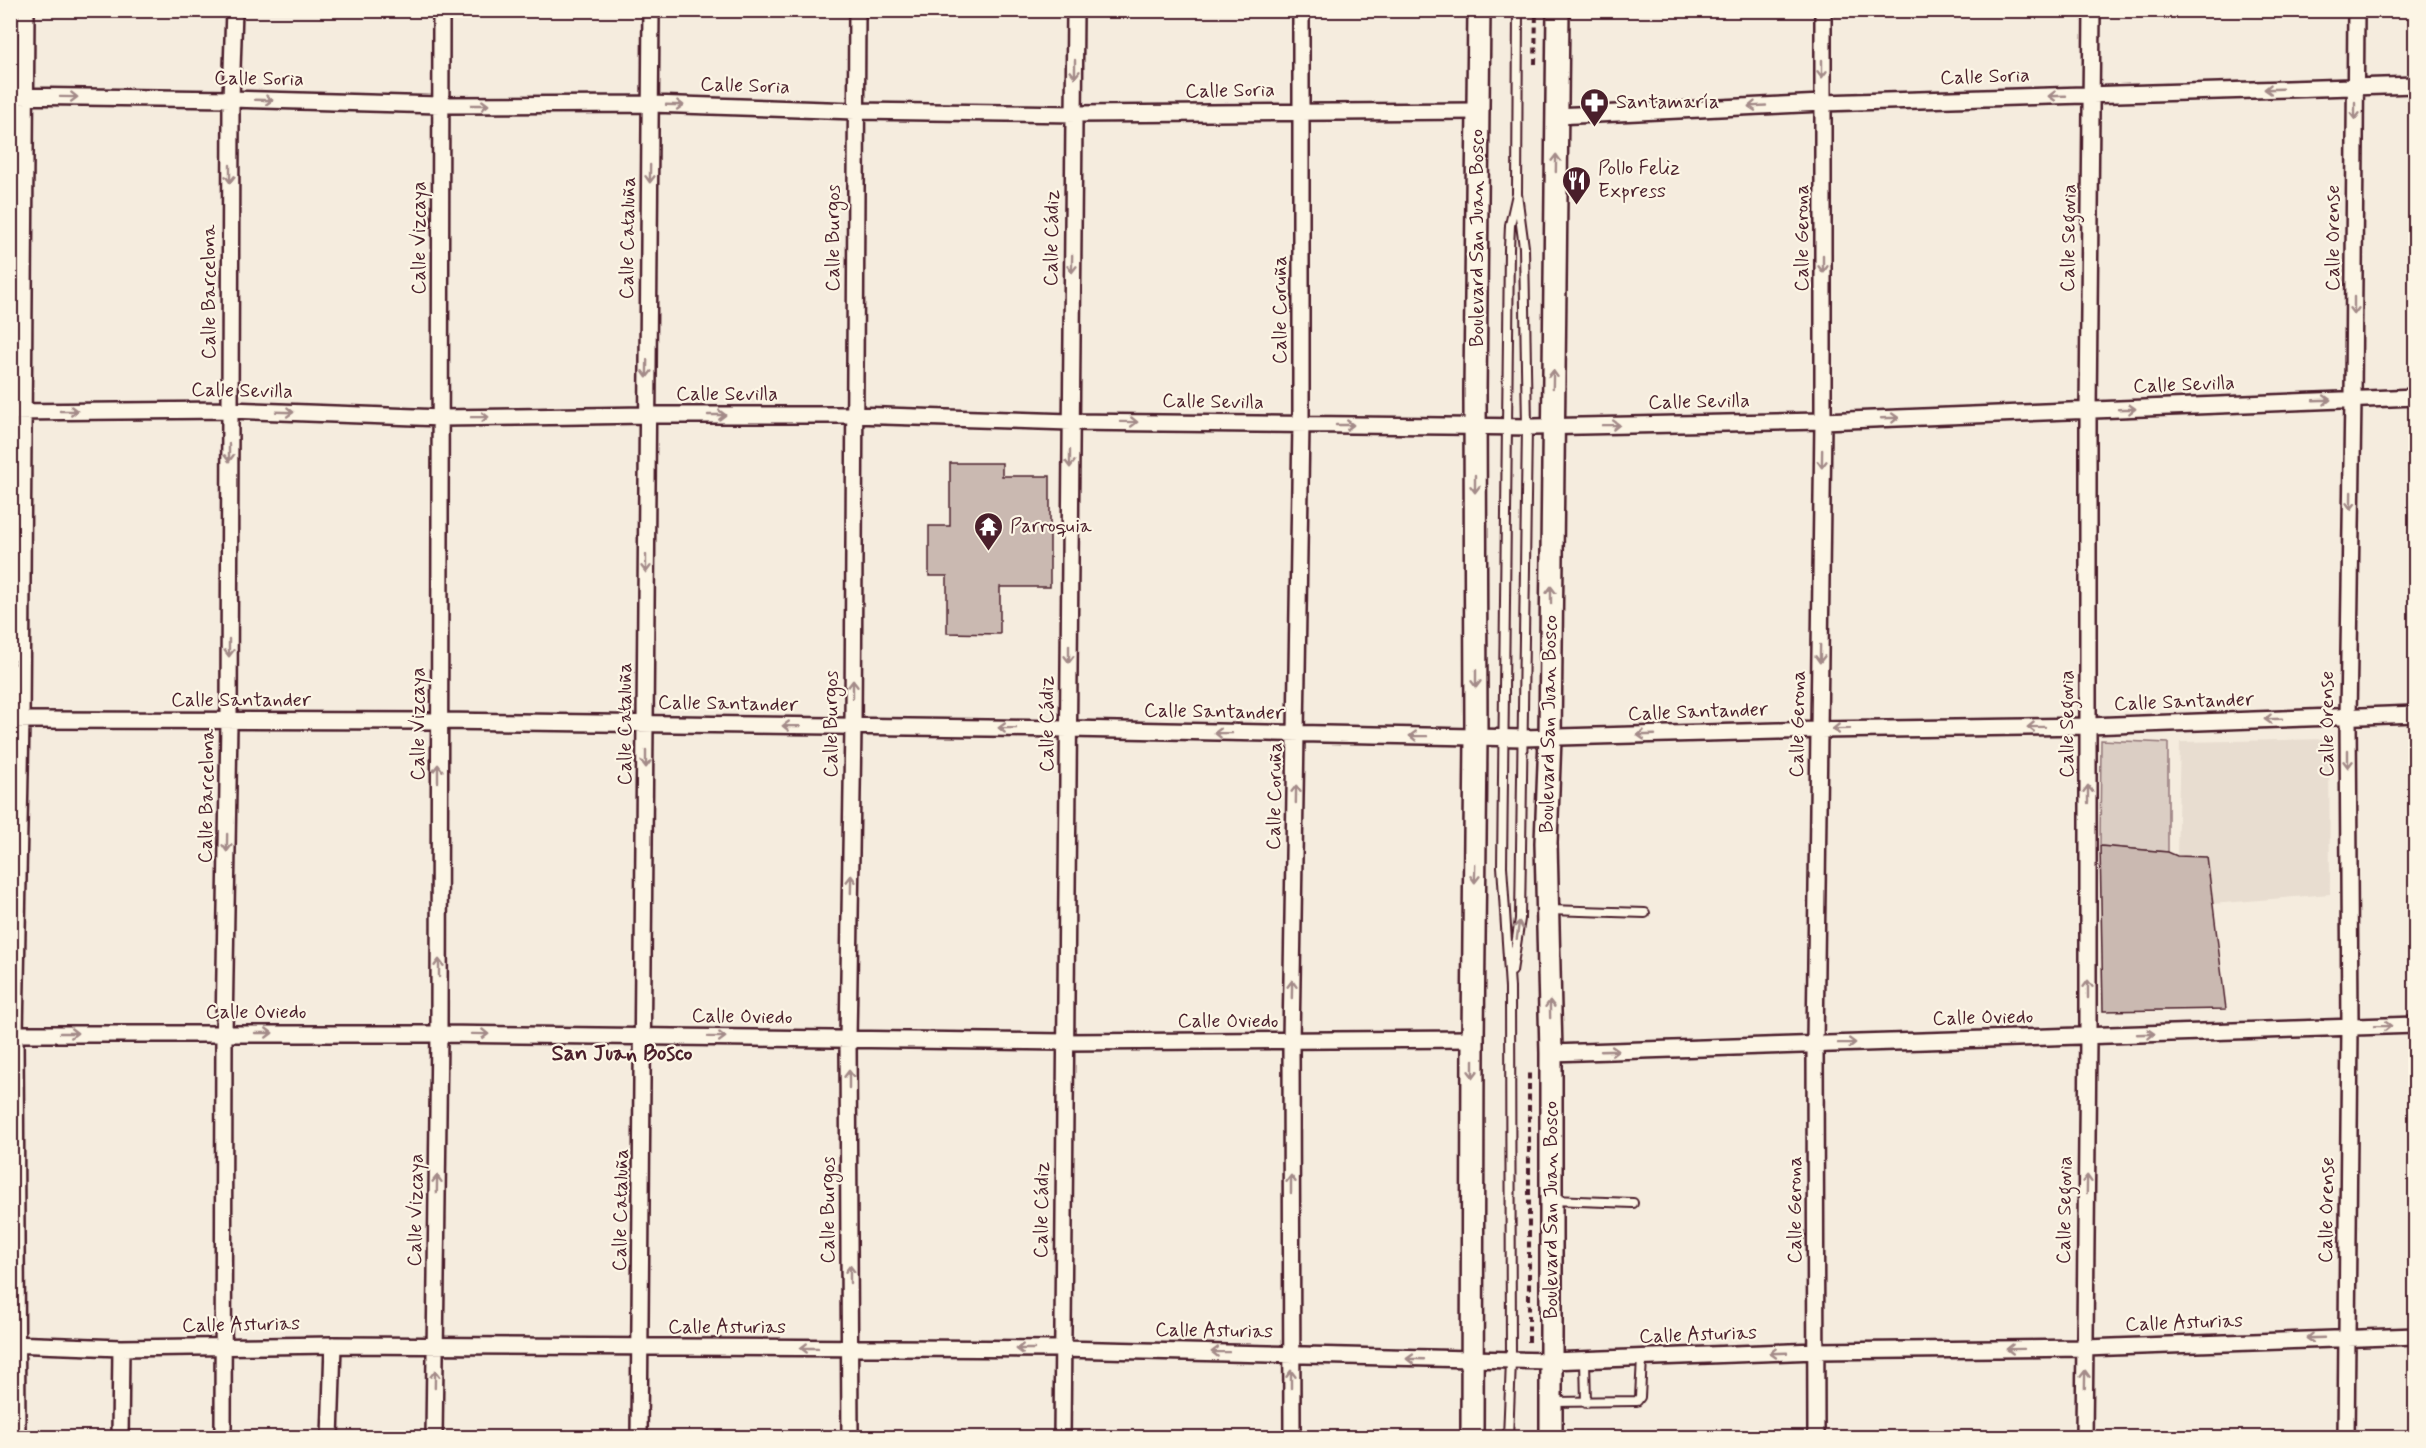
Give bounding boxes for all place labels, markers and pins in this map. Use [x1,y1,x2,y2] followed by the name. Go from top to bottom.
[1579,86,1611,128] pharmacy icon: Santamaría
[1616,89,1719,116] place label: Santamaría
[1598,155,1680,205] place label: Pollo Feliz Express
[1561,164,1593,206] restaurant icon: Pollo Feliz Express
[973,510,1005,552] temple icon: Parroquia
[1010,513,1093,540] place label: Parroquia

